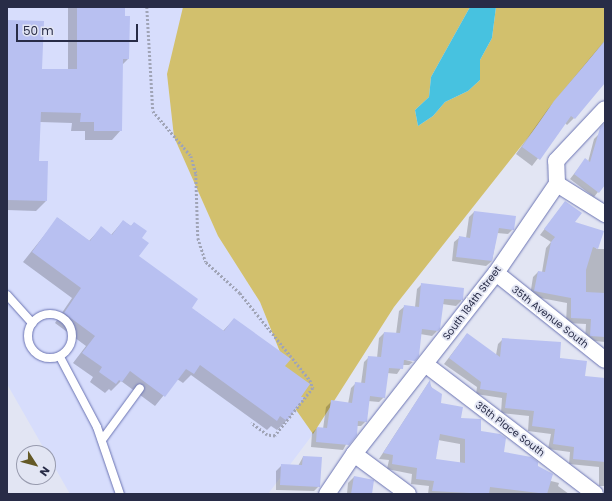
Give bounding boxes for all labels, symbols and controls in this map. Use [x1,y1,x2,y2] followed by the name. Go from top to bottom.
[18,16,140,42] scale bar
[23,22,54,39] text: 50 m
[440,264,504,342] street label: South 184th Street
[509,283,591,351] street label: 35th Avenue South
[473,399,547,459] street label: 35th Place South
[16,445,56,485] north arrow
[36,463,54,480] text: N

